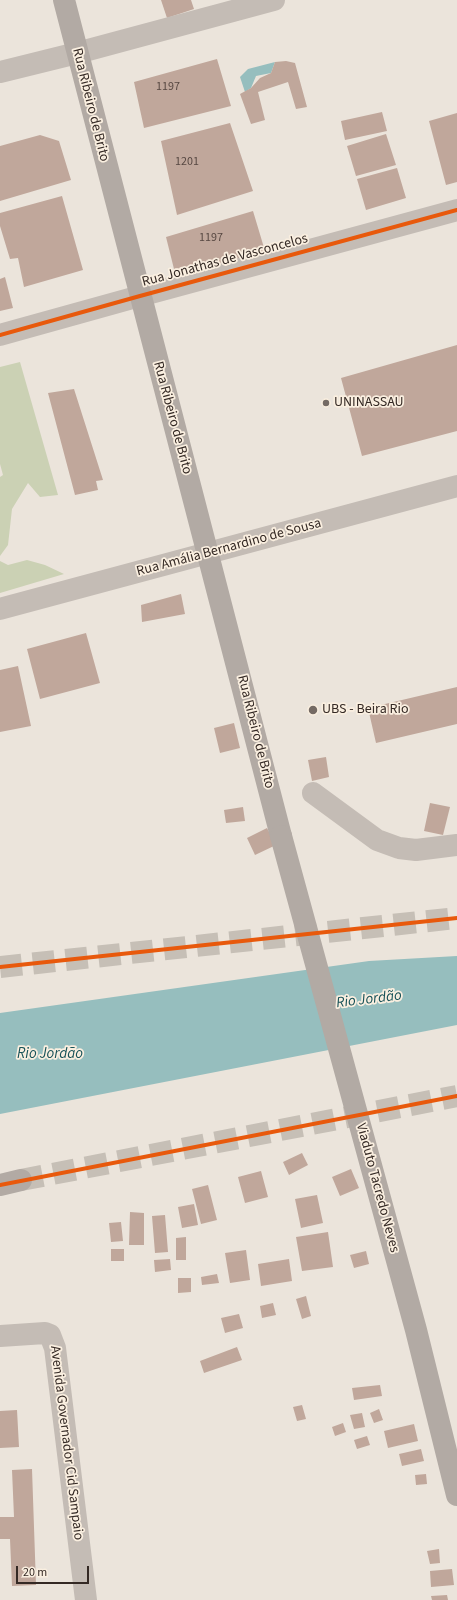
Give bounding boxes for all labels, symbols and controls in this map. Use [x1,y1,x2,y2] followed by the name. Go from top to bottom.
[68,47,112,163] street label: Rua Ribeiro de Brito
[156,80,180,94] house number: 1197
[175,155,199,169] house number: 1201
[140,231,310,291] street label: Rua Jonathas de Vasconcelos
[199,231,223,245] house number: 1197
[149,360,195,476] street label: Rua Ribeiro de Brito
[334,395,404,411] place label: UNINASSAU
[321,398,331,408] marker: UNINASSAU
[135,515,323,581] street label: Rua Amália Bernardino de Sousa
[233,674,277,790] street label: Rua Ribeiro de Brito
[322,702,409,718] place label: UBS - Beira Rio
[307,704,319,716] marker: UBS - Beira Rio
[335,987,403,1013] water label: Rio Jordão
[17,1046,83,1064] water label: Rio Jordão
[352,1122,402,1254] street label: Viaduto Tacredo Neves
[46,1345,86,1541] street label: Avenida Governador Cid Sampaio
[18,1558,91,1584] scale bar
[23,1564,47,1581] text: 20 m

